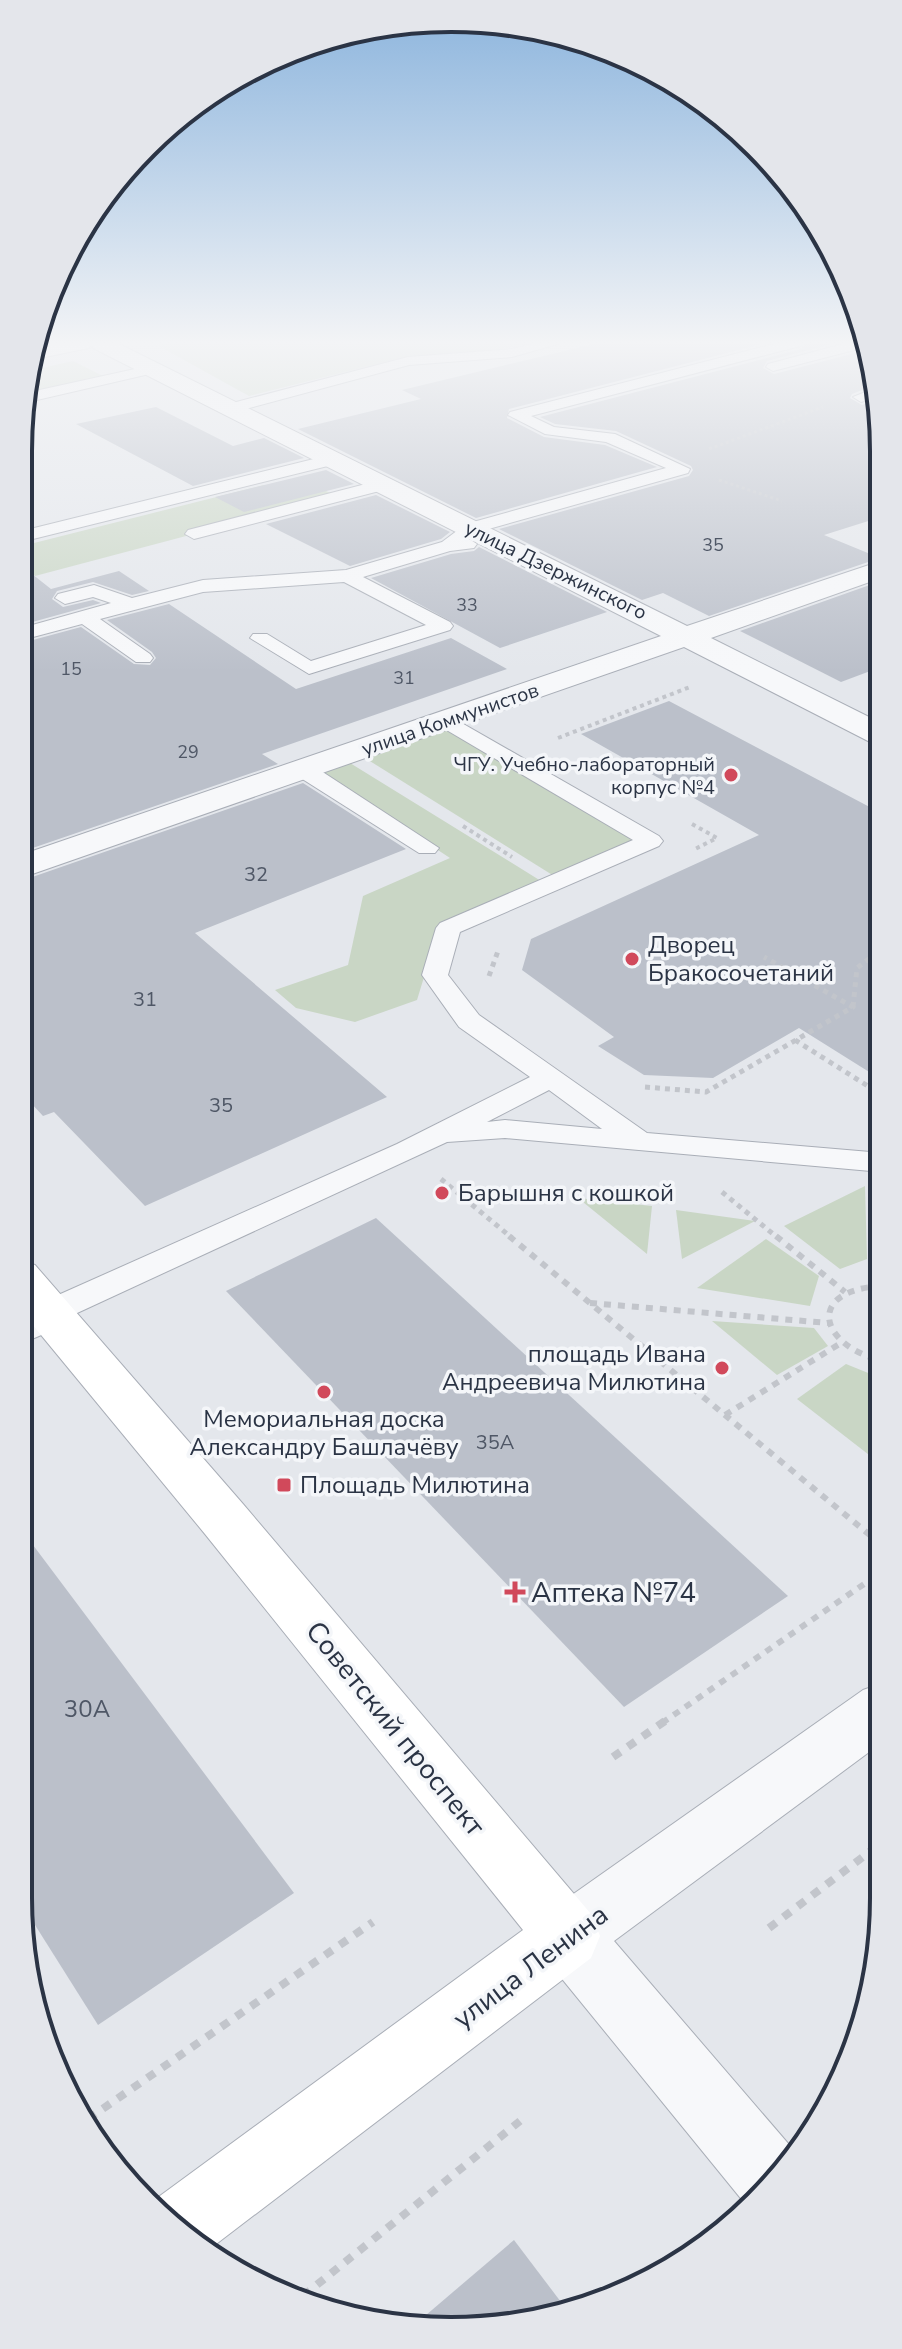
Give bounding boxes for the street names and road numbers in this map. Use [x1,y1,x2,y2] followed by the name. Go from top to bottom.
[460,515,651,626] street label: улица Дзержинского
[358,676,542,762] street label: улица Коммунистов
[297,1613,494,1844] street label: Советский проспект
[445,1896,616,2038] street label: улица Ленина

